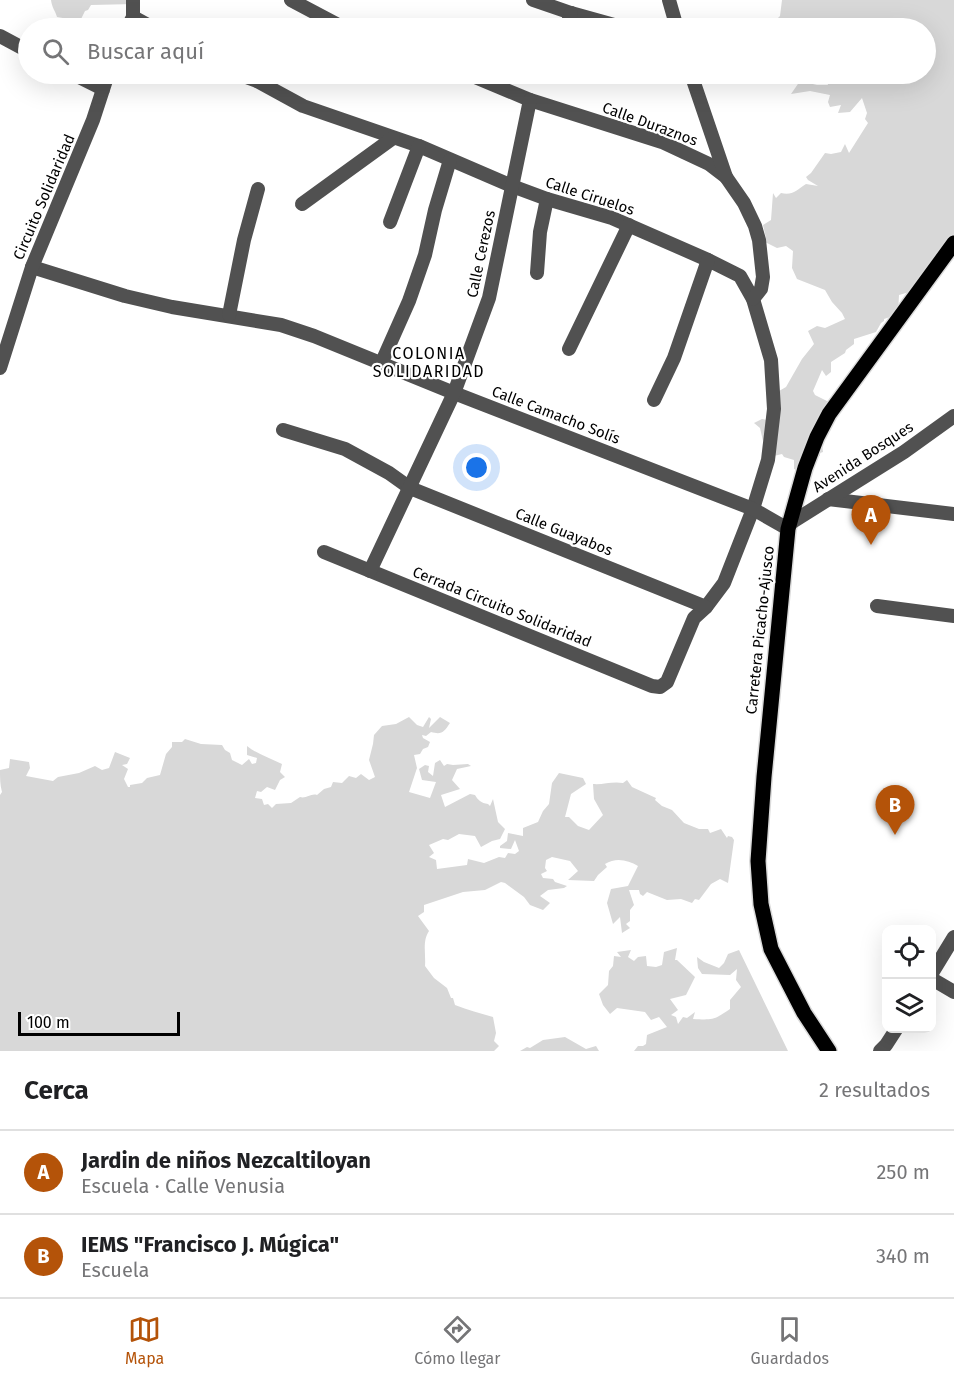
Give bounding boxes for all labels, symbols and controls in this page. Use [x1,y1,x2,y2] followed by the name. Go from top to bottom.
[18,18,936,84] search box
[39,35,72,68] icon: search
[87,38,204,65] text: Buscar aquí
[600,98,700,150] street label: Calle Duraznos
[9,131,79,263] street label: Circuito Solidaridad
[543,173,637,219] street label: Calle Ciruelos
[463,209,499,299] street label: Calle Cerezos
[373,344,485,381] district label: COLONIA SOLIDARIDAD
[489,382,623,448] street label: Calle Camacho Solís
[809,418,917,496] street label: Avenida Bosques
[462,453,491,482] your location
[852,496,890,545] pin: A
[513,504,615,560] street label: Calle Guayabos
[742,545,778,715] street label: Carretera Picacho-Ajusco
[410,563,594,651] street label: Cerrada Circuito Solidaridad
[876,786,914,835] pin: B
[882,925,936,1033] map controls
[882,925,936,979] button: locate
[882,979,936,1033] button: layers
[18,1009,180,1036] scale bar
[27,1013,70,1032] text: 100 m
[24,1075,89,1106] text: Cerca
[819,1078,930,1102] text: 2 resultados
[81,1147,371,1174] text: Jardin de niños Nezcaltiloyan
[38,1160,49,1184] text: A
[876,1160,930,1184] text: 250 m
[81,1174,285,1198] text: Escuela · Calle Venusia
[81,1231,339,1258] text: IEMS "Francisco J. Múgica"
[37,1244,50,1268] text: B
[876,1244,930,1268] text: 340 m
[81,1258,149,1282] text: Escuela
[125,1313,164,1368] tab: Mapa
[414,1313,500,1368] tab: Cómo llegar
[750,1313,829,1368] tab: Guardados

